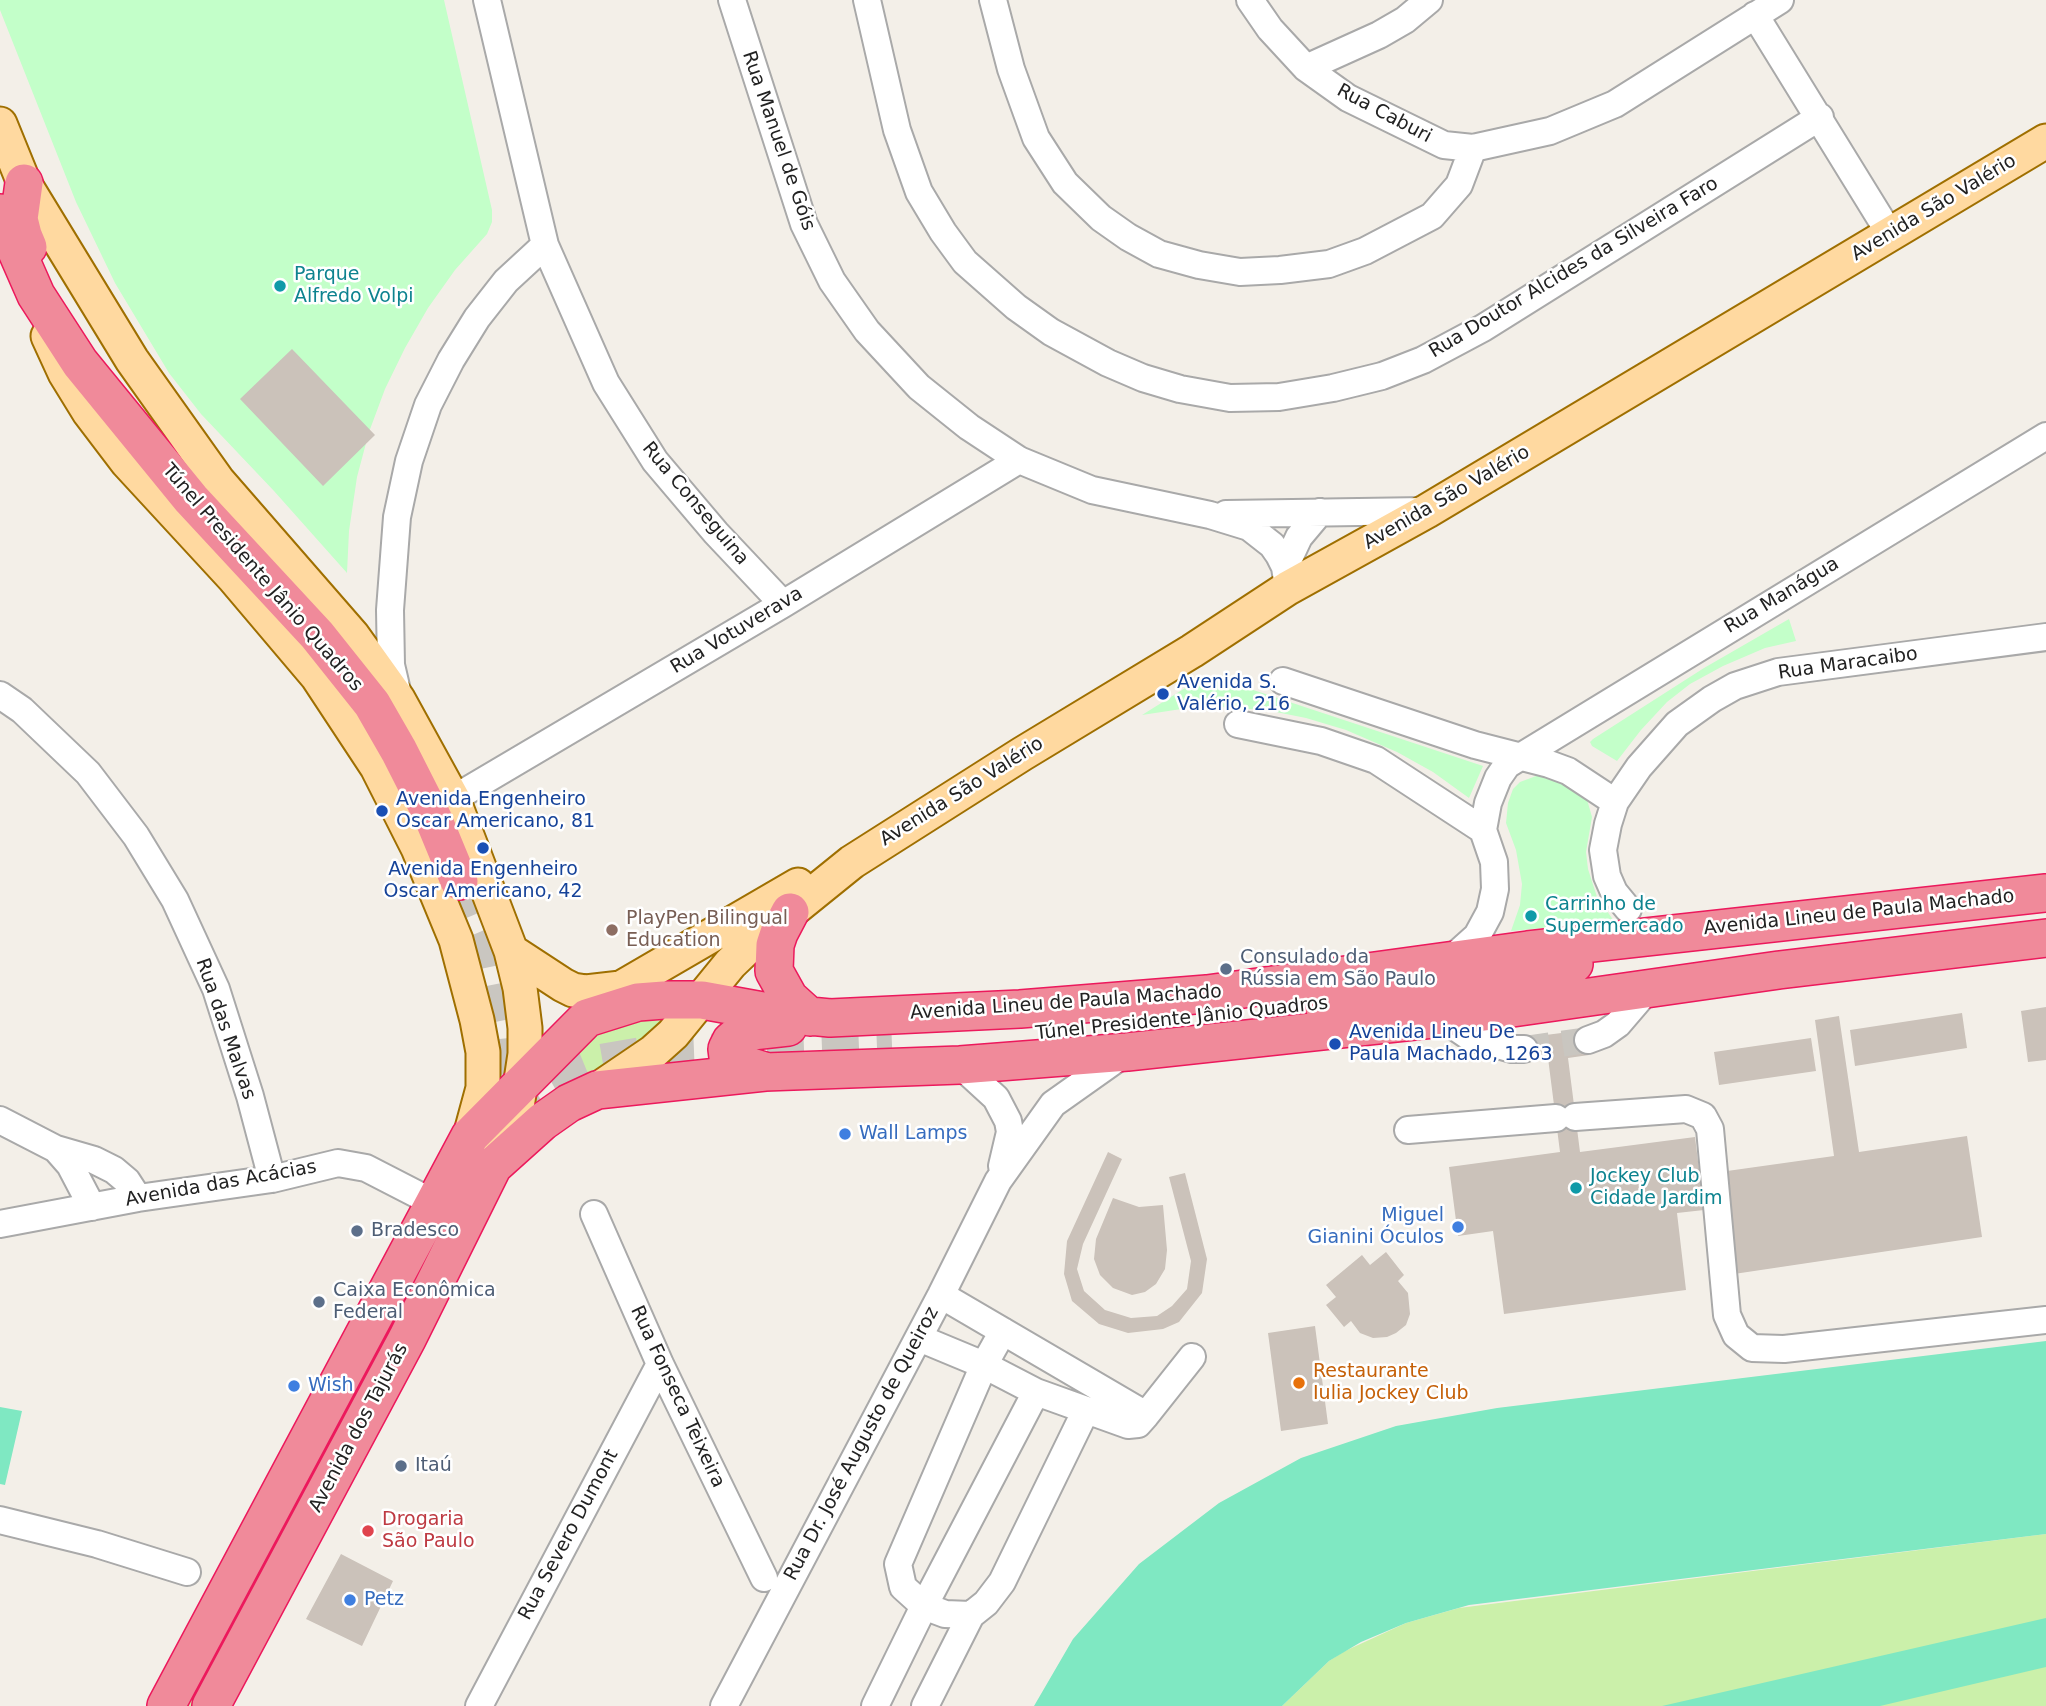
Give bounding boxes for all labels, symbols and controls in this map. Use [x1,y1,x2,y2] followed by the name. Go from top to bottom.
[737,48,819,234] street label: Rua Manuel de Góis
[1333,79,1435,149] street label: Rua Caburi
[1848,150,2020,266] street label: Avenida São Valério
[1425,173,1723,363] street label: Rua Doutor Alcides da Silveira Faro
[294,264,414,308] place label: Parque Alfredo Volpi
[272,278,288,294] marker: Parque Alfredo Volpi
[637,438,753,570] street label: Rua Conseguina
[1360,441,1534,555] street label: Avenida São Valério
[157,460,367,696] street label: Túnel Presidente Jânio Quadros
[1721,553,1843,639] street label: Rua Manágua
[667,583,807,679] street label: Rua Votuverava
[1777,643,1919,685] street label: Rua Maracaibo
[1177,672,1290,716] place label: Avenida S. Valério, 216
[1155,686,1171,702] marker: Avenida S. Valério, 216
[876,732,1048,852] street label: Avenida São Valério
[396,789,595,833] place label: Avenida Engenheiro Oscar Americano, 81
[374,803,390,819] marker: Avenida Engenheiro Oscar Americano, 81
[475,840,491,856] marker: Avenida Engenheiro Oscar Americano, 42
[383,859,583,903] place label: Avenida Engenheiro Oscar Americano, 42
[1702,885,2016,941] street label: Avenida Lineu de Paula Machado
[1545,894,1684,938] place label: Carrinho de Supermercado
[626,908,788,952] place label: PlayPen Bilingual Education
[1523,908,1539,924] marker: Carrinho de Supermercado
[604,922,620,938] marker: PlayPen Bilingual Education
[1240,947,1436,991] place label: Consulado da Rússia em São Paulo
[190,955,260,1103] street label: Rua das Malvas
[1218,961,1234,977] marker: Consulado da Rússia em São Paulo
[909,981,1223,1025] street label: Avenida Lineu de Paula Machado
[1035,992,1329,1046] street label: Túnel Presidente Jânio Quadros
[1349,1022,1553,1066] place label: Avenida Lineu De Paula Machado, 1263
[1327,1036,1343,1052] marker: Avenida Lineu De Paula Machado, 1263
[859,1123,968,1145] place label: Wall Lamps
[837,1126,853,1142] marker: Wall Lamps
[124,1156,318,1212] street label: Avenida das Acácias
[1590,1166,1723,1210] place label: Jockey Club Cidade Jardim
[1568,1180,1584,1196] marker: Jockey Club Cidade Jardim
[1307,1205,1444,1249] place label: Miguel Gianini Óculos
[1450,1219,1466,1235] marker: Miguel Gianini Óculos
[371,1220,459,1242] place label: Bradesco
[349,1223,365,1239] marker: Bradesco
[333,1280,496,1324] place label: Caixa Econômica Federal
[311,1294,327,1310] marker: Caixa Econômica Federal
[625,1302,729,1492] street label: Rua Fonseca Teixeira
[780,1303,944,1585] street label: Rua Dr. José Augusto de Queiroz
[305,1340,413,1516] street label: Avenida dos Tajurás
[1313,1361,1469,1405] place label: Restaurante Iulia Jockey Club
[308,1375,354,1397] place label: Wish
[1291,1375,1307,1391] marker: Restaurante Iulia Jockey Club
[286,1378,302,1394] marker: Wish
[514,1446,624,1624] street label: Rua Severo Dumont
[415,1455,452,1477] place label: Itaú
[393,1458,409,1474] marker: Itaú
[382,1509,475,1553] place label: Drogaria São Paulo
[360,1523,376,1539] marker: Drogaria São Paulo
[364,1589,404,1611] place label: Petz
[342,1592,358,1608] marker: Petz

